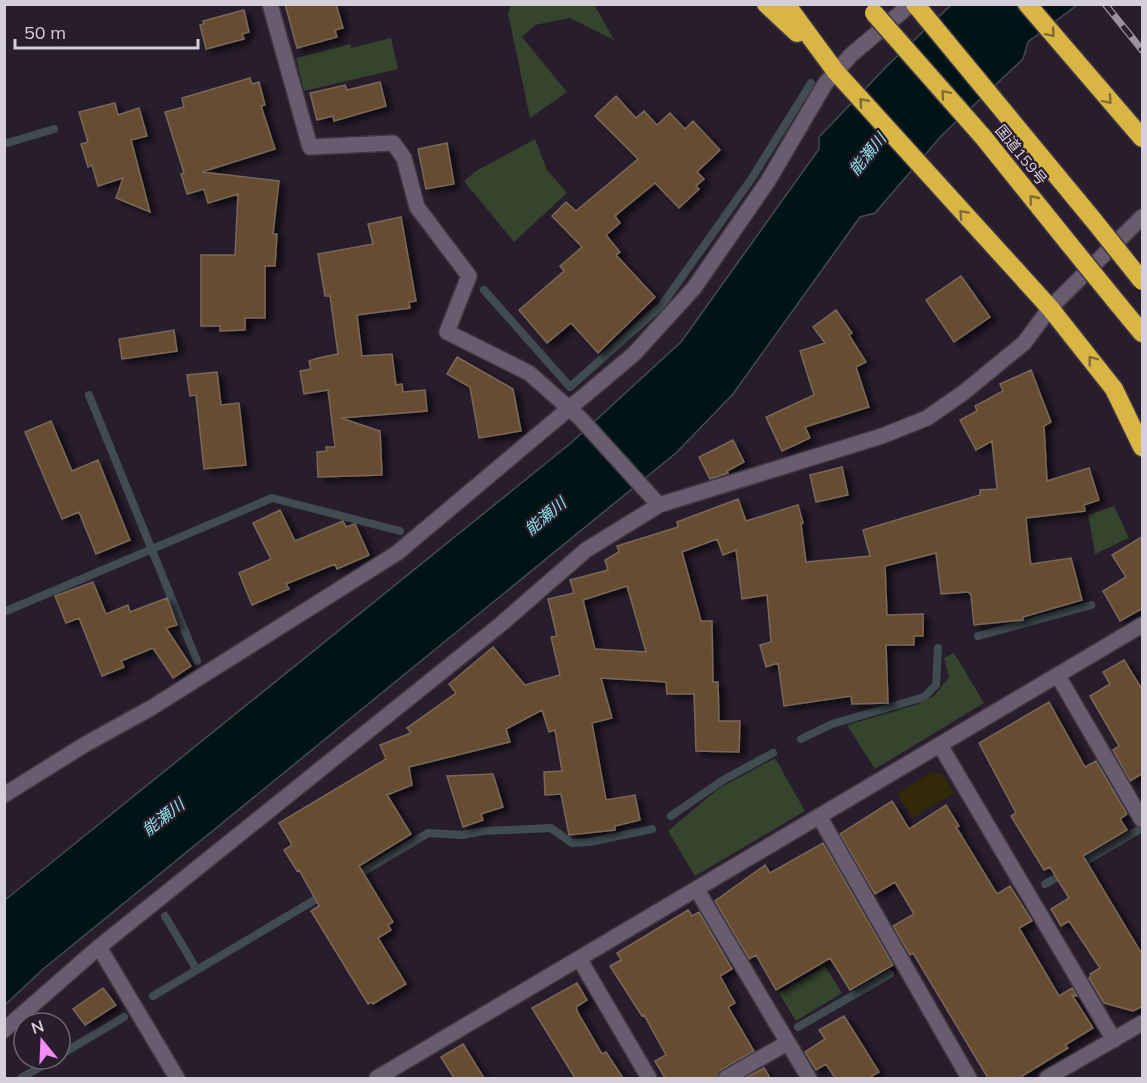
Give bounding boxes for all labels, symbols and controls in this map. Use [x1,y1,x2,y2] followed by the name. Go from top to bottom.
[15,12,198,50] scale bar
[24,21,66,44] text: 50 m
[1044,26,1055,37] one-way arrow
[941,90,952,101] one-way arrow
[1101,93,1112,104] one-way arrow
[859,98,870,109] one-way arrow
[991,121,1051,189] street label: 国道159号
[844,128,891,179] water label: 能瀬川
[1030,195,1041,206] one-way arrow
[959,210,970,221] one-way arrow
[1088,356,1099,367] one-way arrow
[520,492,571,539] water label: 能瀬川
[138,793,190,840] water label: 能瀬川
[12,1011,72,1071] north arrow
[29,1015,46,1038] text: N

